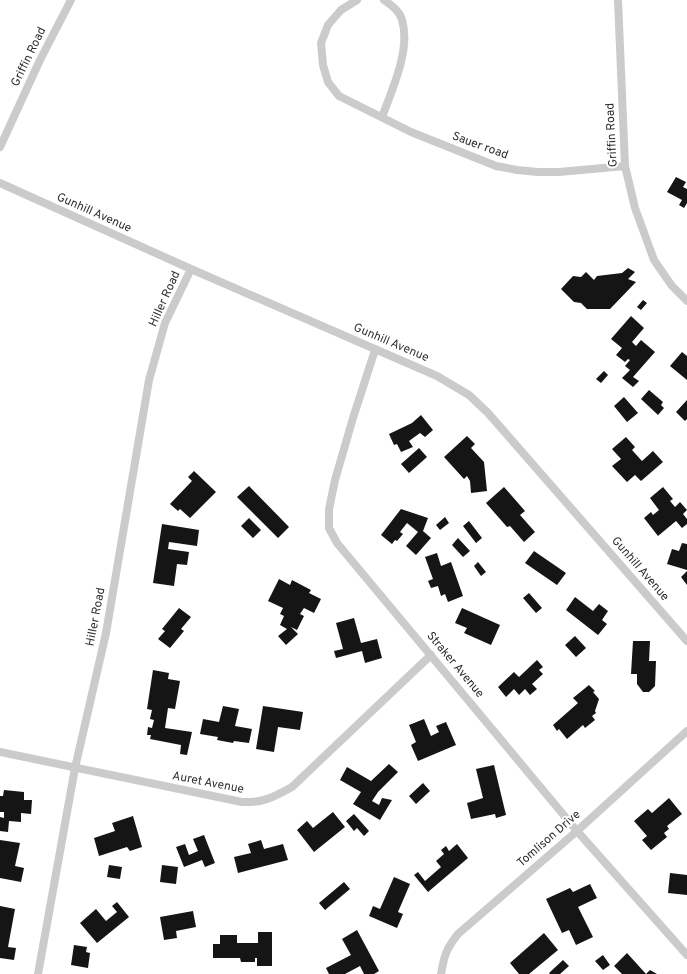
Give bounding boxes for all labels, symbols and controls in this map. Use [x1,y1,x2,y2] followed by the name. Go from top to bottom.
[8,25,50,89] street label: Griffin Road
[602,102,622,168] street label: Griffin Road
[450,128,510,164] street label: Sauer road
[54,189,134,237] street label: Gunhill Avenue
[146,269,184,329] street label: Hiller Road
[351,320,431,366] street label: Gunhill Avenue
[608,533,672,605] street label: Gunhill Avenue
[82,586,110,648] street label: Hiller Road
[423,629,487,701] street label: Straker Avenue
[171,768,245,798] street label: Auret Avenue
[514,807,584,871] street label: Tomlison Drive

